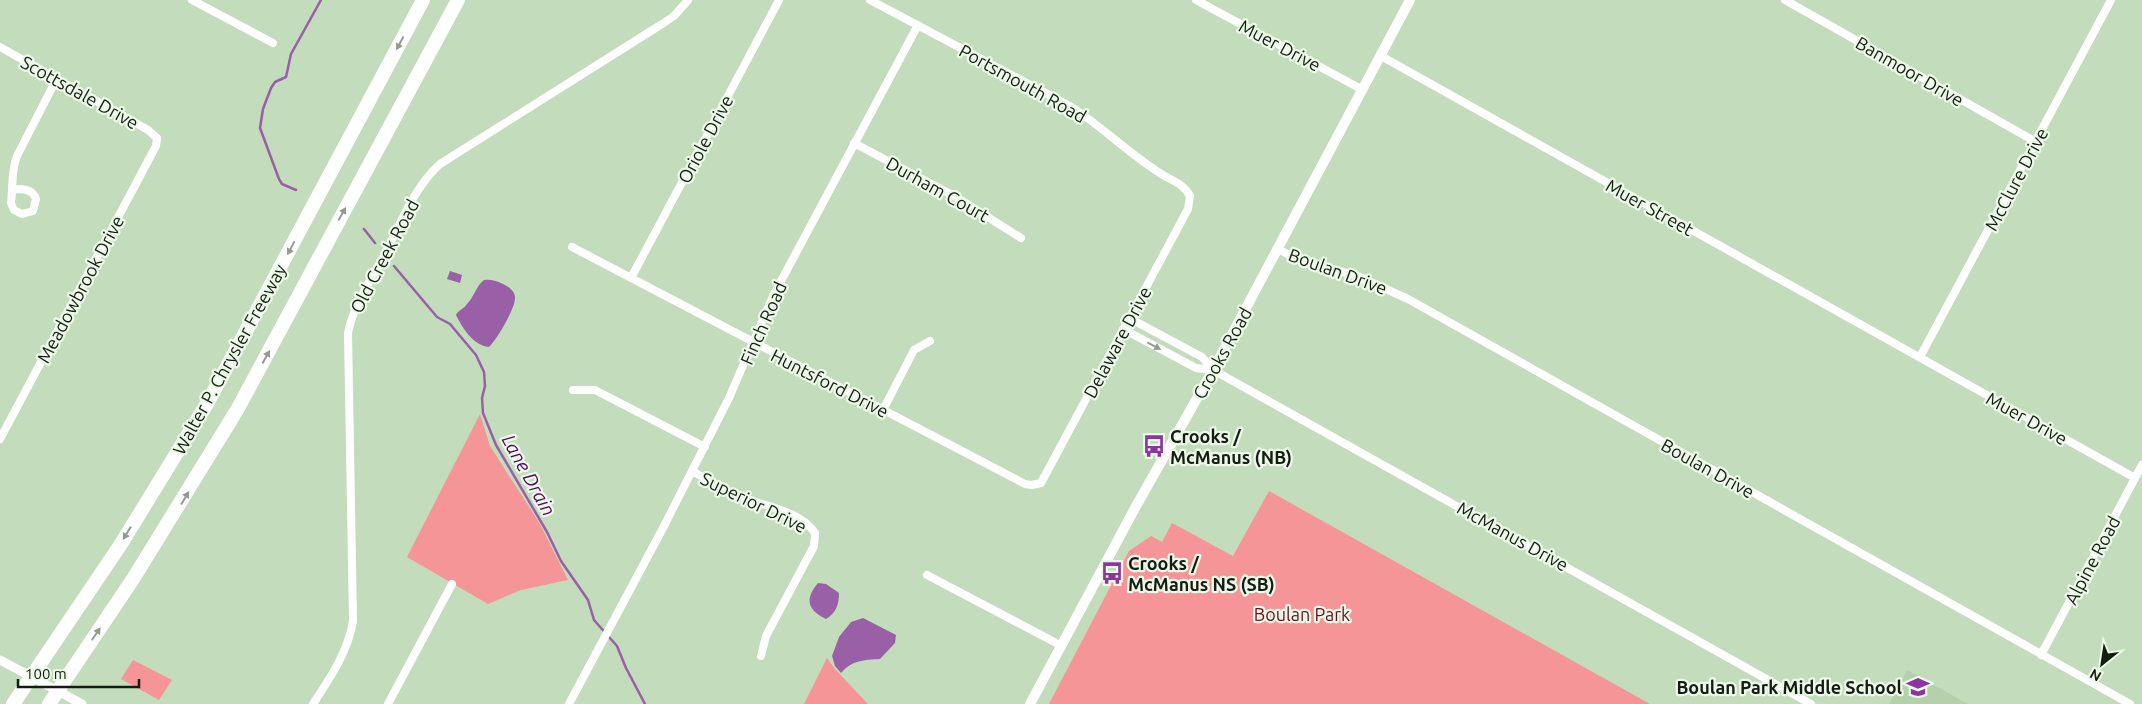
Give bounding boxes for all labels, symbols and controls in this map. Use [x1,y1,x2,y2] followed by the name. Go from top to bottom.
[1236,15,1324,75] street label: Muer Drive
[1853,32,1967,110] street label: Banmoor Drive
[396,36,404,50] one-way arrow
[956,40,1090,126] street label: Portsmouth Road
[18,51,142,133] street label: Scottsdale Drive
[673,91,737,187] street label: Oriole Drive
[1981,124,2051,234] street label: McClure Drive
[883,152,993,226] street label: Durham Court
[1603,175,1697,239] street label: Muer Street
[346,196,422,316] street label: Old Creek Road
[338,207,346,221] one-way arrow
[33,212,127,366] street label: Meadowbrook Drive
[287,241,295,255] one-way arrow
[1286,244,1390,298] street label: Boulan Drive
[168,260,290,458] street label: Walter P. Chrysler Freeway
[736,279,790,367] street label: Finch Road
[1079,283,1155,401] street label: Delaware Drive
[1189,304,1255,402] street label: Crooks Road
[1147,342,1162,350] one-way arrow
[768,345,892,421] street label: Huntsford Drive
[261,351,270,364] one-way arrow
[1983,388,2071,448] street label: Muer Drive
[1170,426,1292,468] place label: Crooks / McManus (NB)
[498,431,560,519] water label: Lane Drain
[1141,433,1167,459] bus stop icon: Crooks / McManus (NB)
[1658,434,1758,502] street label: Boulan Drive
[698,468,810,536] street label: Superior Drive
[180,492,189,505] one-way arrow
[1454,497,1572,575] street label: McManus Drive
[2060,512,2124,608] street label: Alpine Road
[122,527,132,540] one-way arrow
[1128,553,1275,595] place label: Crooks / McManus NS (SB)
[1099,560,1125,586] bus stop icon: Crooks / McManus NS (SB)
[1254,604,1350,624] park label: Boulan Park
[91,628,101,641] one-way arrow
[2077,639,2127,689] north arrow
[18,656,139,688] scale bar
[25,665,67,682] text: 100 m
[2087,666,2104,685] text: N
[1905,674,1931,700] school or university icon: Boulan Park Middle School
[1676,677,1903,697] place label: Boulan Park Middle School

